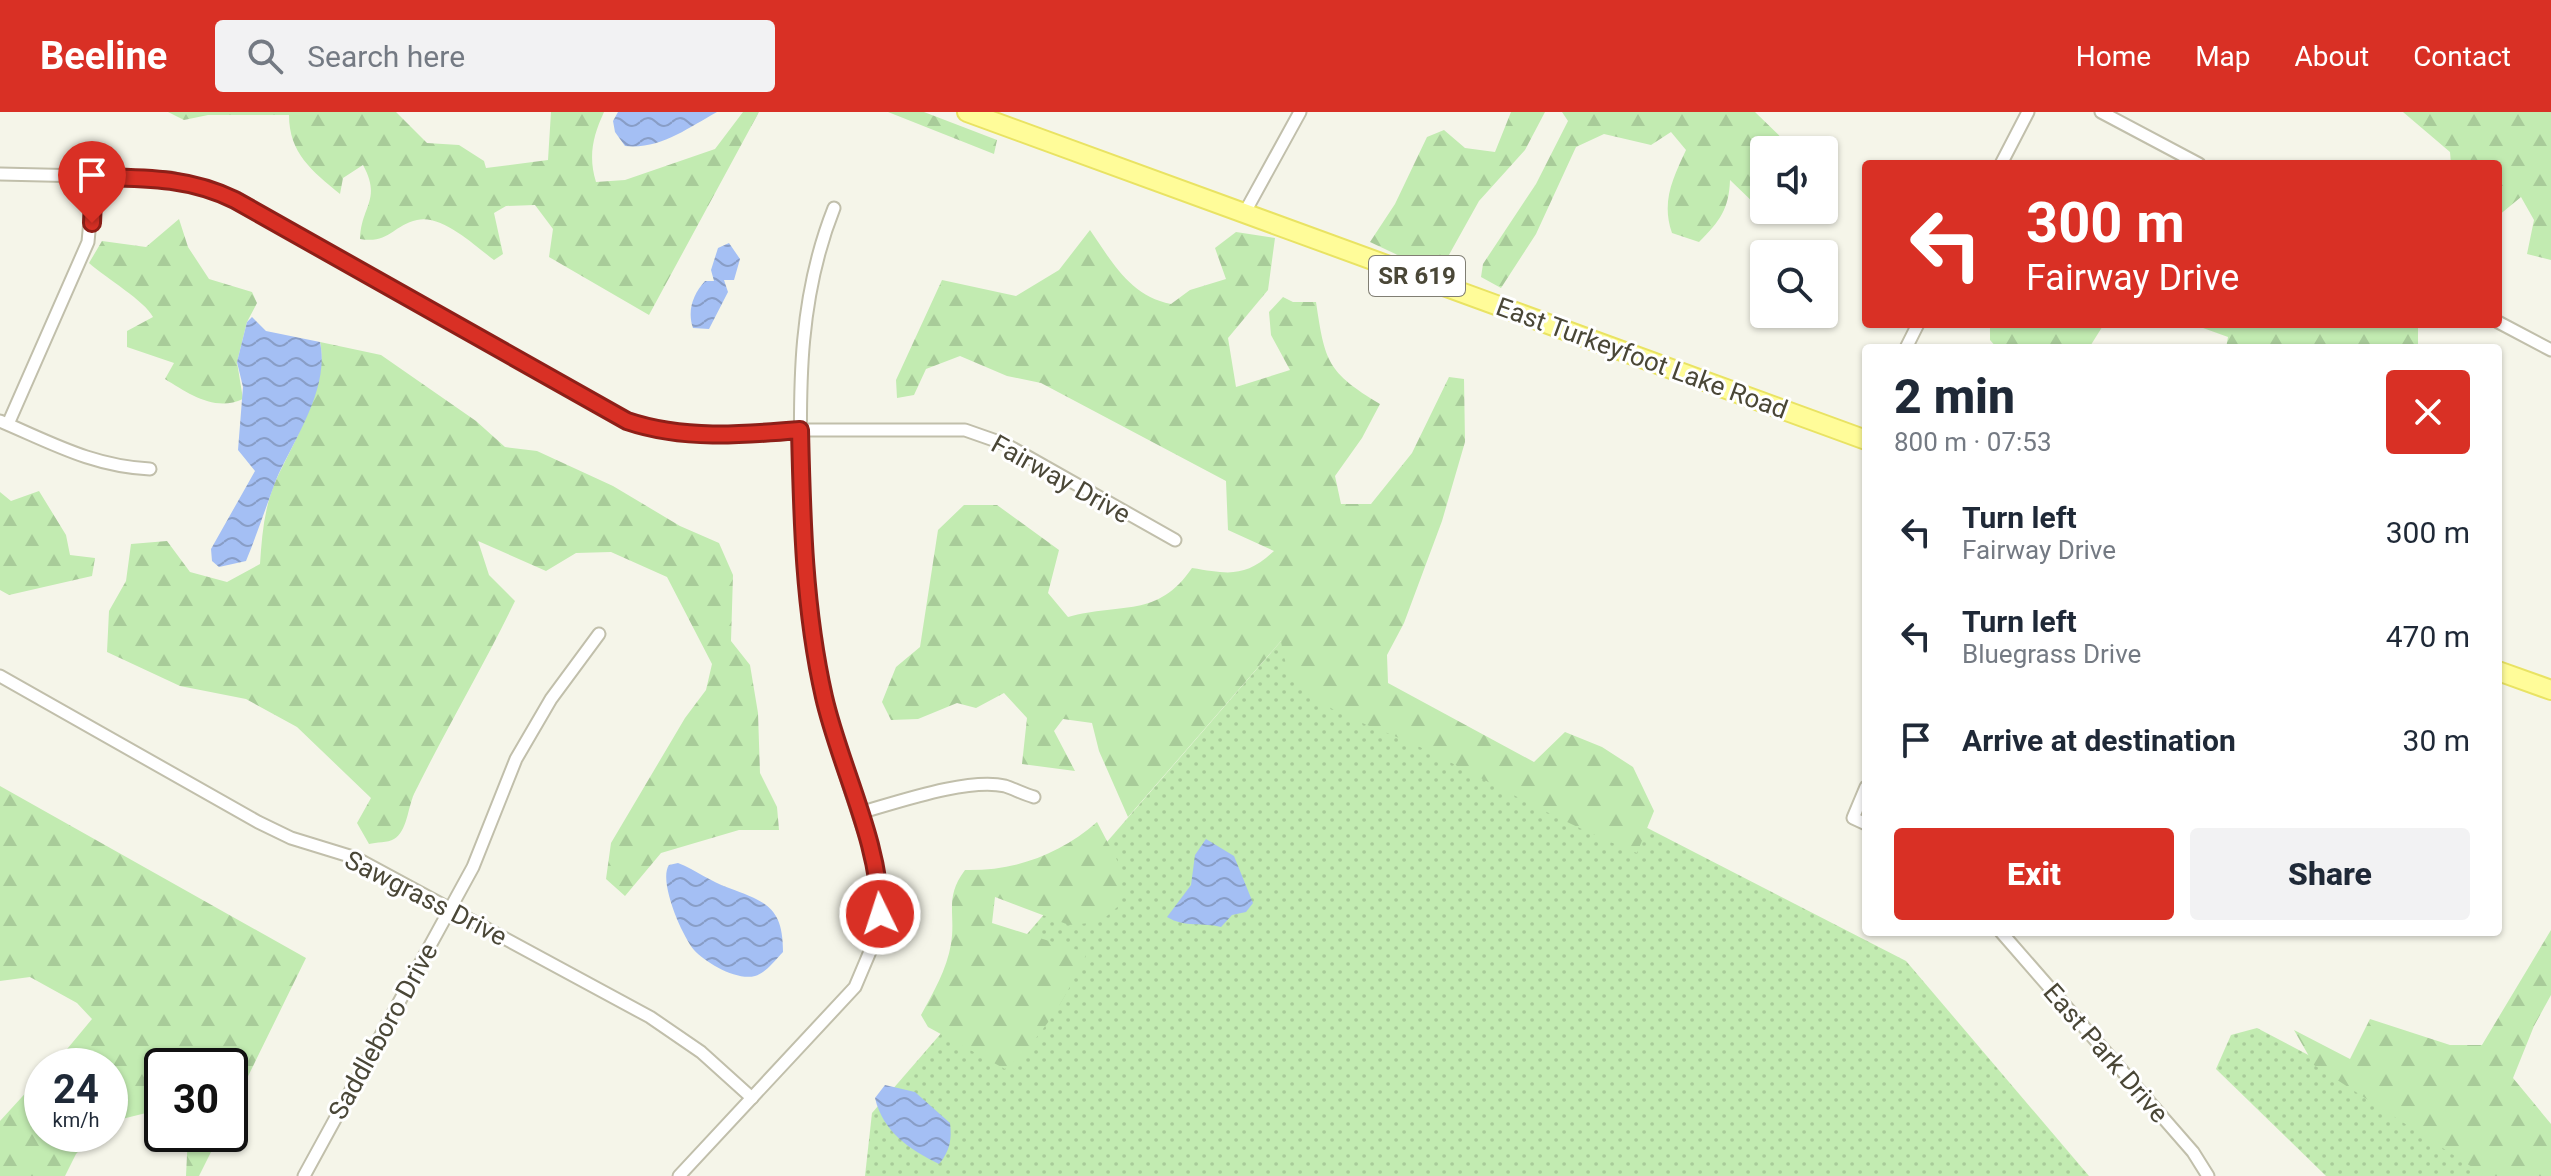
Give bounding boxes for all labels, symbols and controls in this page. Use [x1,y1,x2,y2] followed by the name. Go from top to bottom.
[215,20,775,92] search box
[40,34,167,78] text: Beeline
[243,34,287,78] icon: search
[307,39,465,74] text: Search here
[2076,40,2151,73] text: Home
[2195,40,2251,73] text: Map
[2295,40,2369,73] text: About
[2413,40,2511,73] text: Contact
[1750,136,1838,328] map controls
[1750,136,1838,224] button: sound
[58,141,126,223] pin
[70,153,114,197] icon: arrive
[2026,190,2185,256] text: 300 m
[1894,192,1998,296] icon: left
[1750,240,1838,328] button: search
[1369,256,1465,296] road number: SR 619
[2026,257,2239,299] text: Fairway Drive
[1492,291,1792,425] street label: East Turkeyfoot Lake Road
[1894,368,2015,425] text: 2 min
[2386,370,2470,454] button: close
[1894,427,2052,457] text: 800 m · 07:53
[986,429,1136,529] street label: Fairway Drive
[1962,500,2077,535] text: Turn left
[1894,510,1938,554] icon: left
[2386,515,2470,550] text: 300 m
[1962,535,2116,565] text: Fairway Drive
[1962,604,2077,639] text: Turn left
[1894,614,1938,658] icon: left
[2386,619,2470,654] text: 470 m
[1962,639,2141,669] text: Bluegrass Drive
[1894,718,1938,762] icon: arrive
[1962,723,2236,758] text: Arrive at destination
[2403,723,2470,758] text: 30 m
[1894,828,2174,920] button: Exit
[2190,828,2470,920] button: Share
[340,844,512,952] street label: Sawgrass Drive
[838,872,922,956] position arrow
[322,938,444,1124] street label: Saddleboro Drive
[2037,977,2175,1129] street label: East Park Drive
[144,1048,248,1152] speed limit sign: 30
[53,1066,99,1113] text: 24
[53,1108,99,1132] text: km/h

